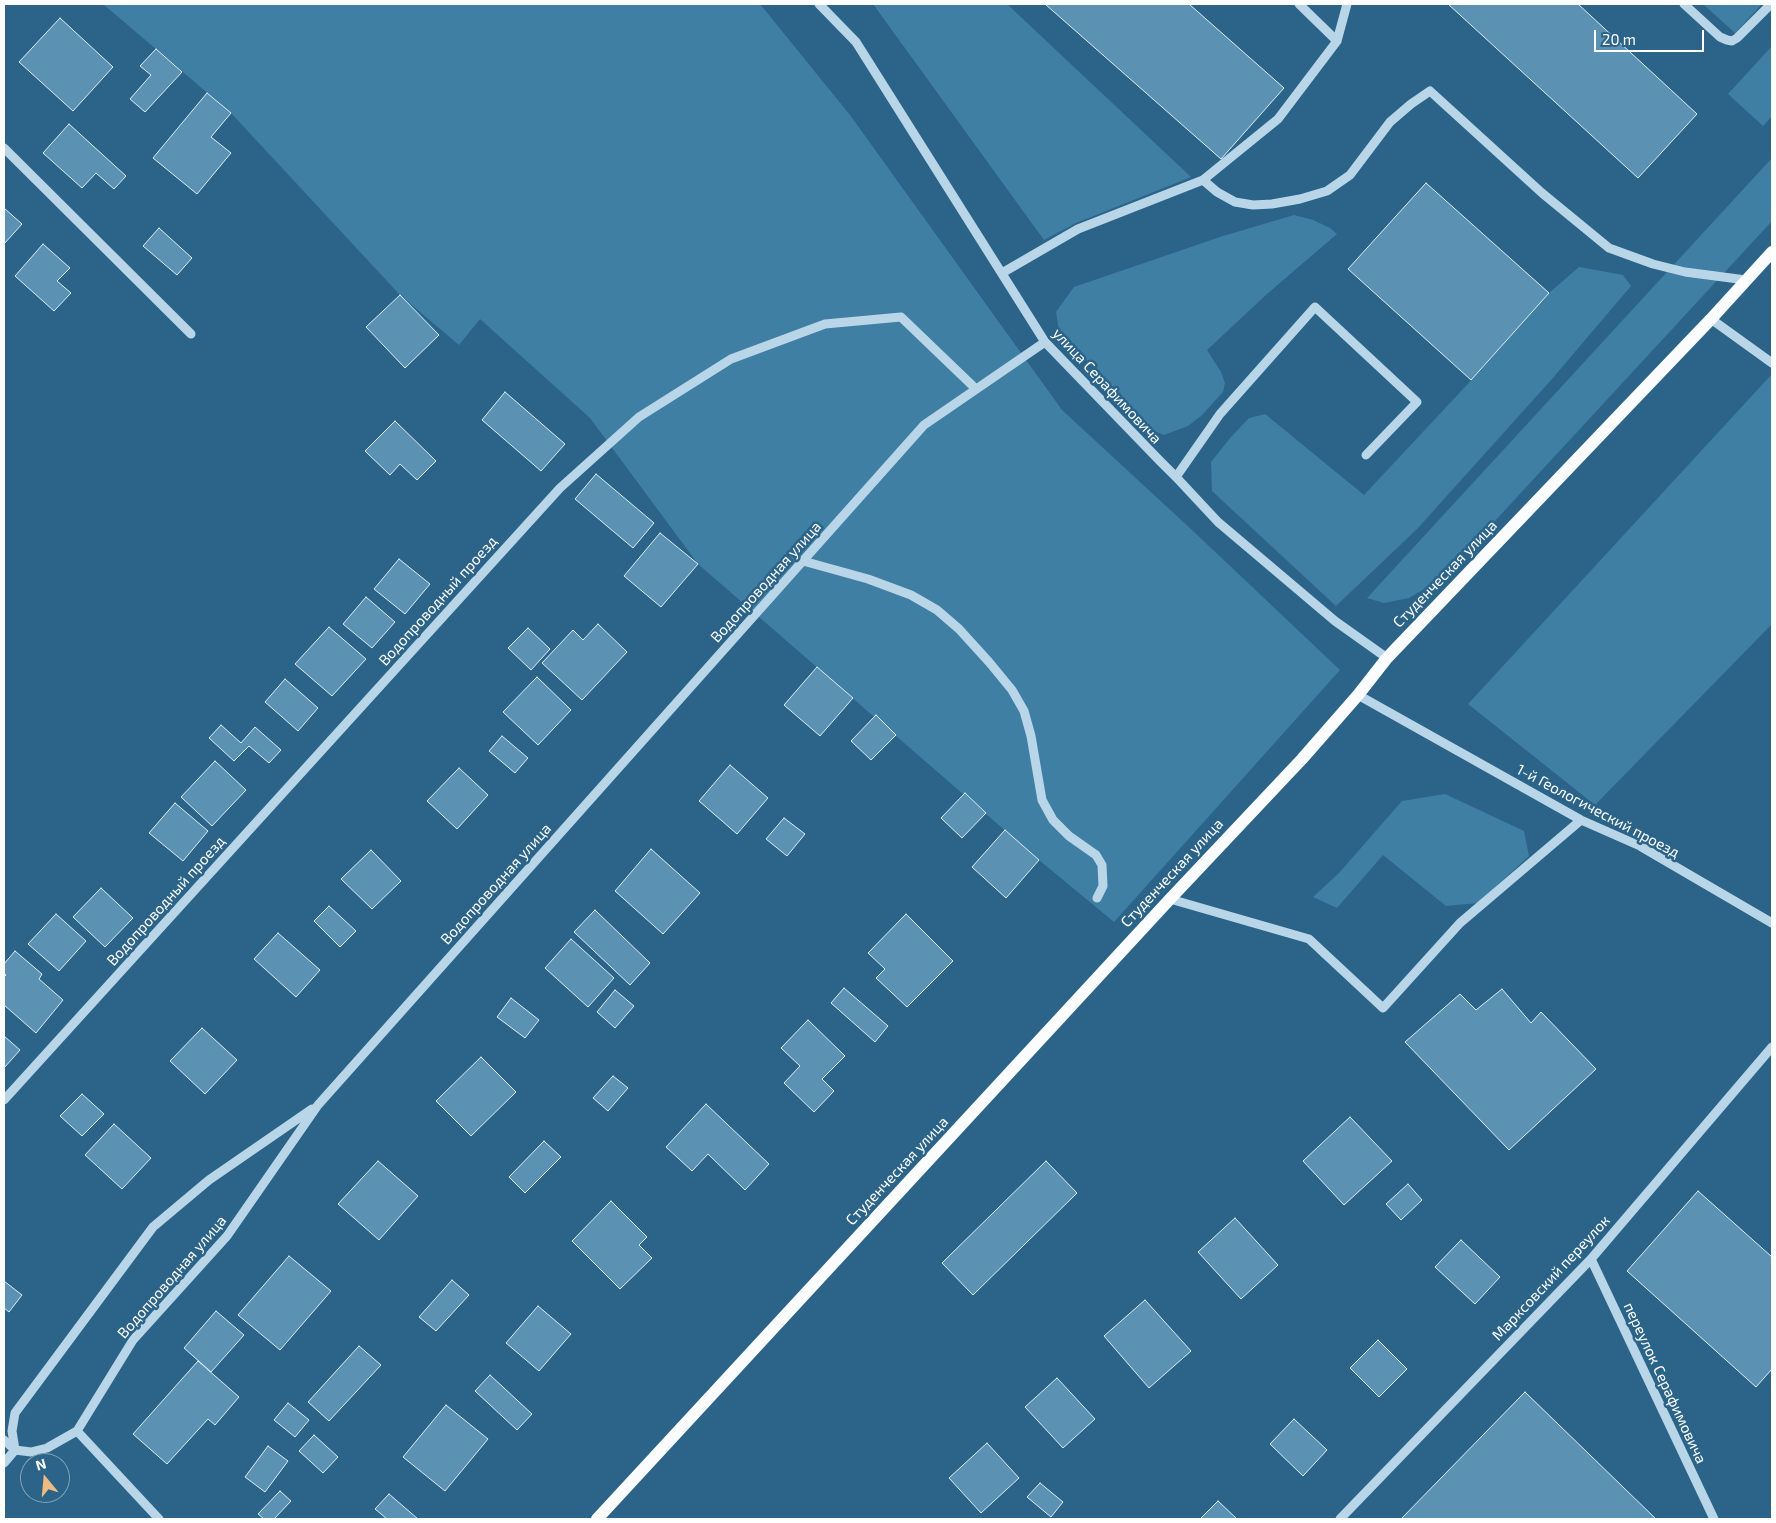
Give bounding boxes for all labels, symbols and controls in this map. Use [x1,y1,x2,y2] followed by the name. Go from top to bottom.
[1596,20,1706,52] scale bar
[1602,30,1636,48] text: 20 m
[1049,324,1165,448] street label: улица Серафимовича
[1389,517,1501,631] street label: Студенческая улица
[707,518,825,646] street label: Водопроводная улица
[375,532,501,670] street label: Водопроводный проезд
[1513,760,1683,862] street label: 1-й Геологический проезд
[1117,815,1227,931] street label: Студенческая улица
[437,820,555,948] street label: Водопроводная улица
[103,832,229,970] street label: Водопроводный проезд
[842,1113,952,1229] street label: Студенческая улица
[114,1212,230,1342] street label: Водопроводная улица
[1488,1212,1614,1344] street label: Марксовский переулок
[1620,1300,1710,1466] street label: переулок Серафимовича
[20,1453,70,1503] north arrow
[33,1455,48,1474] text: N

